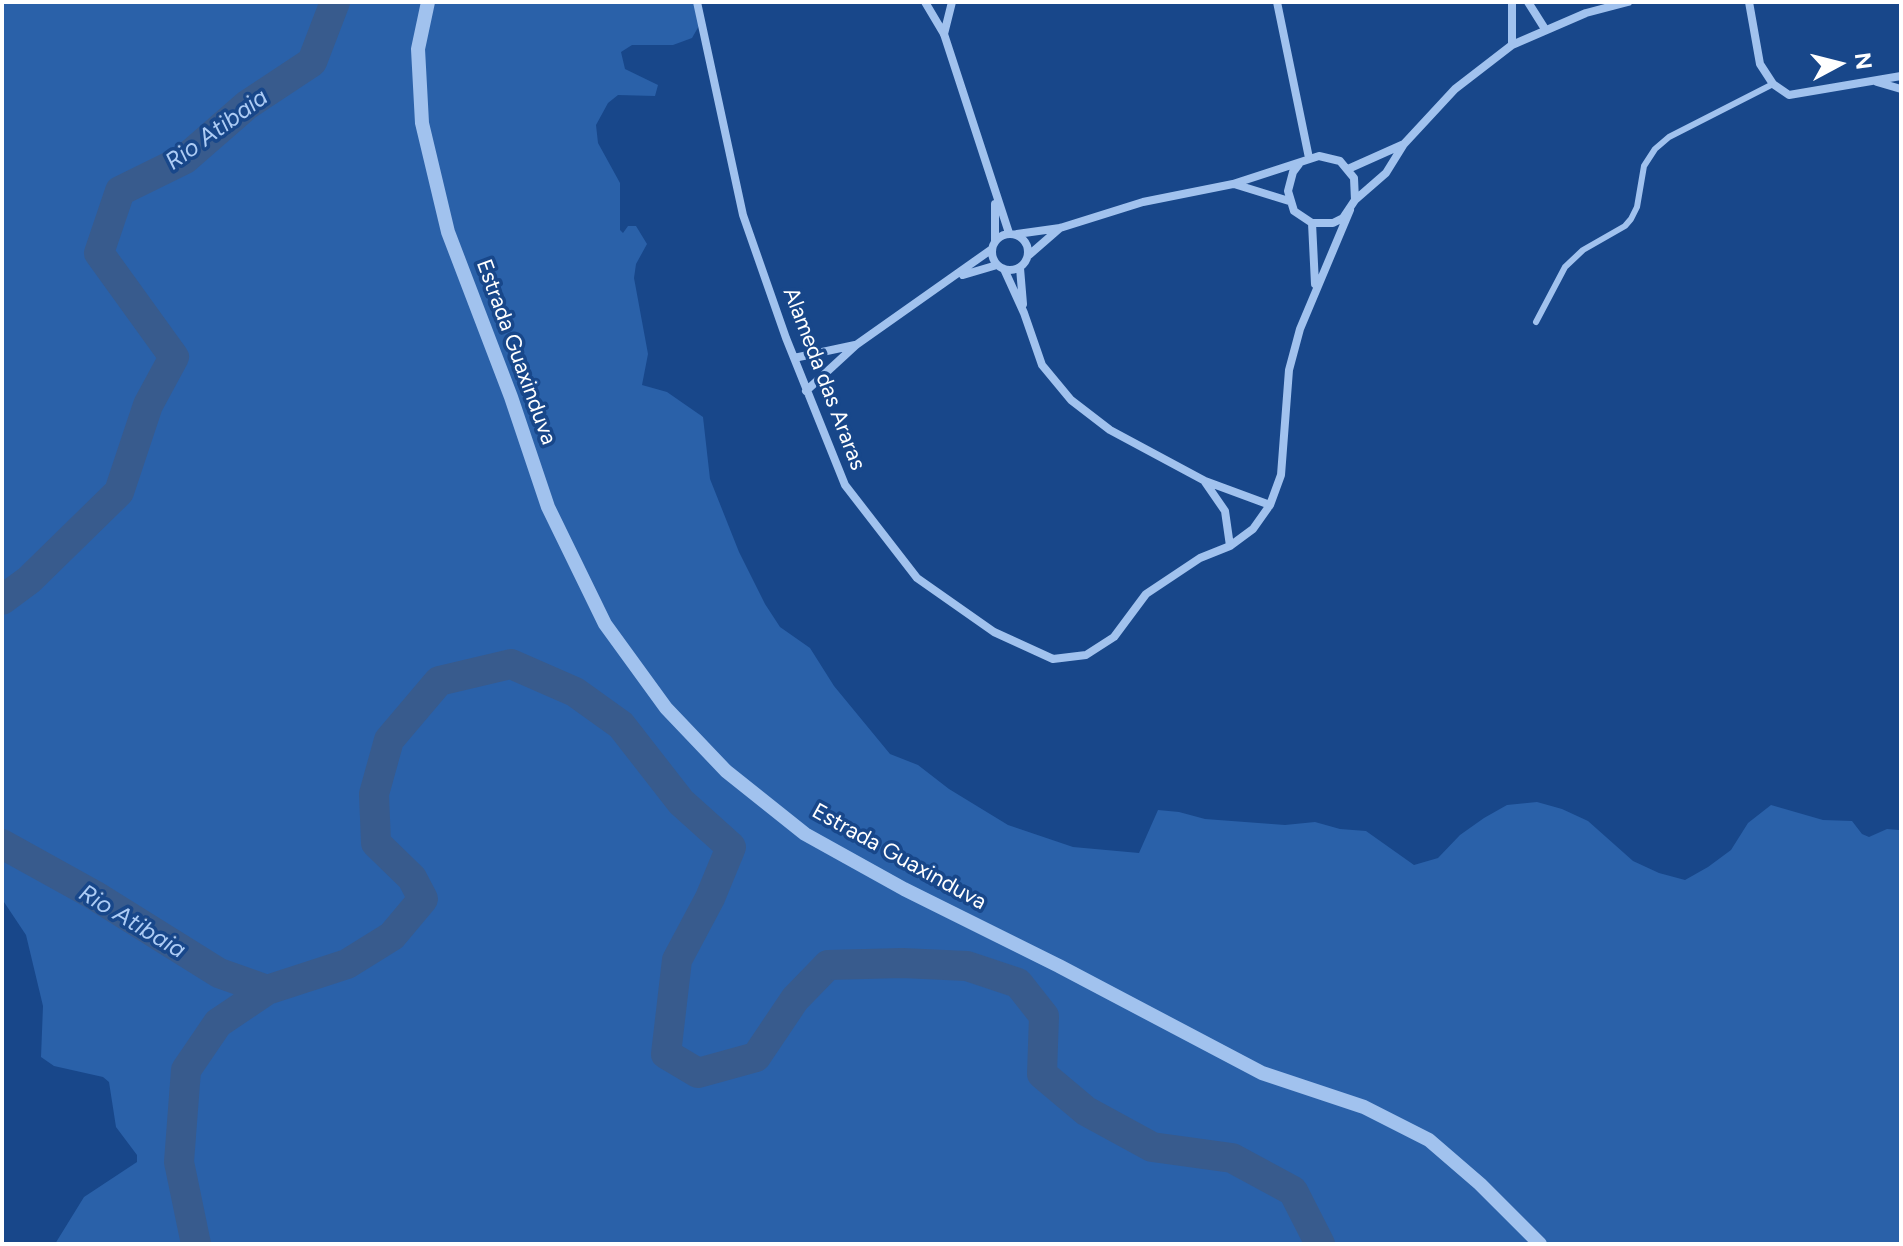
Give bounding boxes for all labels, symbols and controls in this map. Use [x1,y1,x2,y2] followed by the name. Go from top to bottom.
[1799,24,1879,104] north arrow
[1849,51,1878,71] text: N
[160,83,274,177] water label: Rio Atibaia
[470,256,562,448] street label: Estrada Guaxinduva
[777,284,871,474] street label: Alameda das Araras
[807,798,991,916] street label: Estrada Guaxinduva
[73,879,191,965] water label: Rio Atibaia

